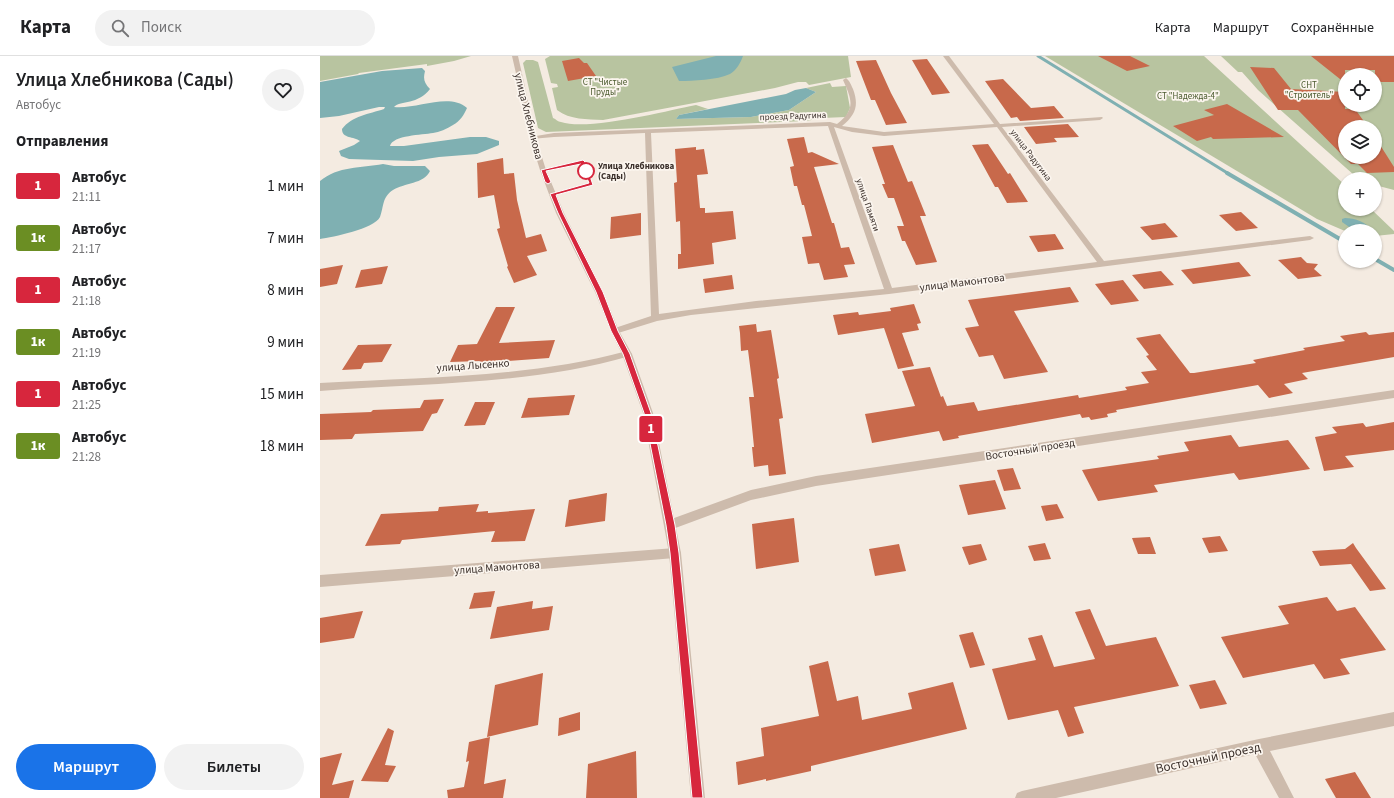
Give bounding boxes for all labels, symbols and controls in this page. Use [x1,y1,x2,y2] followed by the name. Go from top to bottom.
[95,10,375,46] search box
[20,14,71,41] text: Карта
[109,17,131,39] icon: search
[141,17,182,38] text: Поиск
[1155,18,1191,38] text: Карта
[1213,18,1269,38] text: Маршрут
[1291,18,1374,38] text: Сохранённые
[16,67,234,94] text: Улица Хлебникова (Сады)
[1338,68,1382,268] map controls
[1338,68,1382,112] button: locate
[262,69,304,111] button: heart
[511,71,547,161] street label: улица Хлебникова
[583,76,628,99] park label: СТ "Чистые Пруды"
[1285,79,1333,102] park label: СНТ "Строитель"
[1157,90,1219,103] park label: СТ "Надежда-4"
[16,96,61,114] text: Автобус
[760,109,827,124] street label: проезд Радугина
[1338,120,1382,164] button: layers
[1007,127,1054,184] street label: улица Радугина
[16,131,109,152] text: Отправления
[598,160,675,183] place label: Улица Хлебникова (Сады)
[577,162,595,180] marker: Улица Хлебникова (Сады)
[72,167,126,188] text: Автобус
[1338,172,1382,216] button: +
[34,176,42,196] text: 1
[267,176,304,197] text: 1 мин
[852,177,883,233] street label: улица Памяти
[72,188,101,206] text: 21:11
[72,219,126,240] text: Автобус
[1338,224,1382,268] button: −
[30,228,46,248] text: 1к
[267,228,304,249] text: 7 мин
[72,240,101,258] text: 21:17
[919,270,1005,295] street label: улица Мамонтова
[72,271,126,292] text: Автобус
[34,280,42,300] text: 1
[267,280,304,301] text: 8 мин
[72,292,101,310] text: 21:18
[72,323,126,344] text: Автобус
[30,332,46,352] text: 1к
[267,332,304,353] text: 9 мин
[72,344,101,362] text: 21:19
[436,355,510,376] street label: улица Лысенко
[72,375,126,396] text: Автобус
[34,384,42,404] text: 1
[260,384,304,405] text: 15 мин
[72,396,101,414] text: 21:25
[638,416,664,442] line badge: 1
[647,419,655,439] text: 1
[72,427,126,448] text: Автобус
[984,435,1076,464] street label: Восточный проезд
[30,436,46,456] text: 1к
[260,436,304,457] text: 18 мин
[72,448,101,466] text: 21:28
[454,557,540,578] street label: улица Мамонтова
[1154,738,1262,778] street label: Восточный проезд
[16,744,156,790] button: Маршрут
[164,744,304,790] button: Билеты

